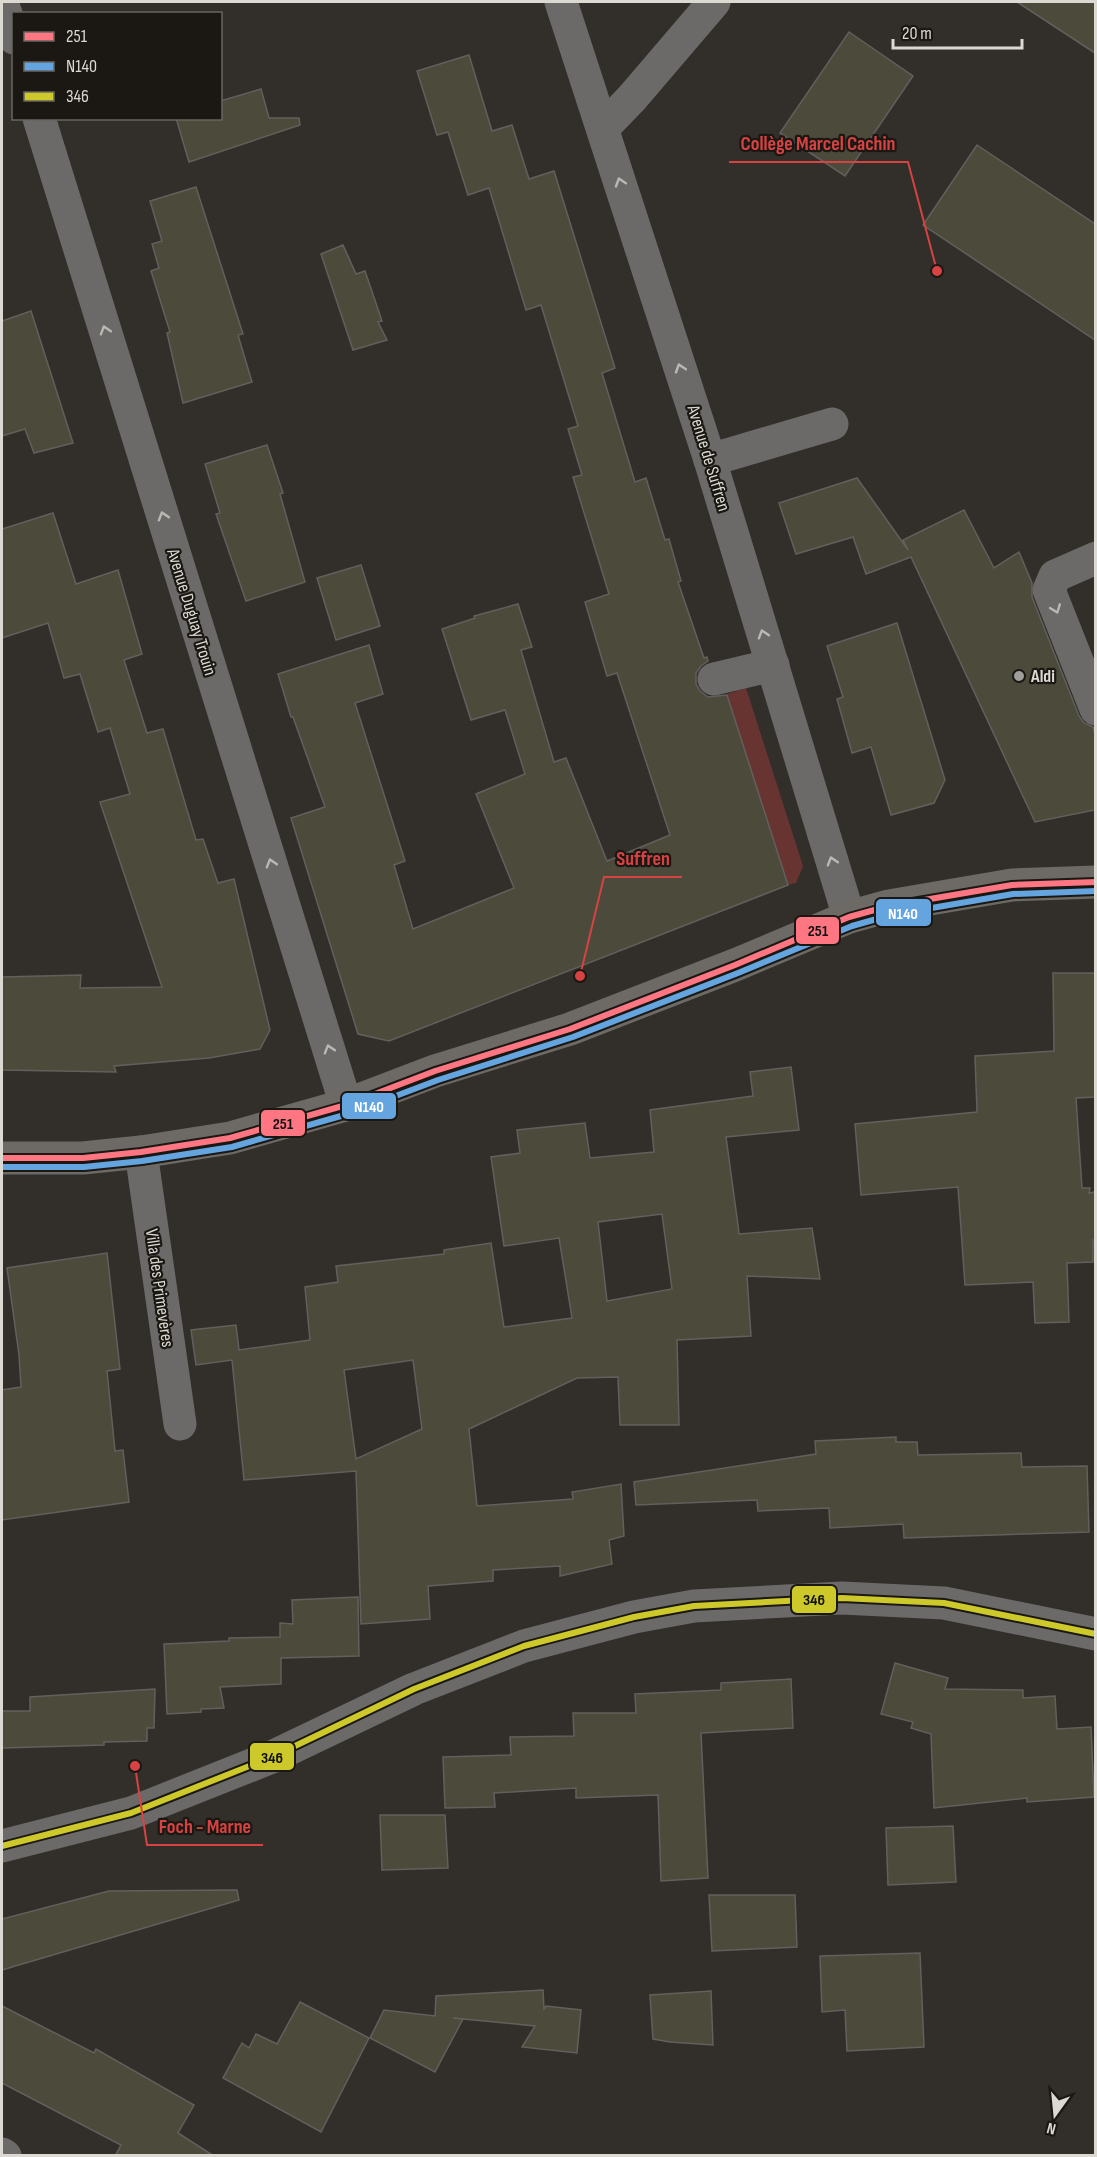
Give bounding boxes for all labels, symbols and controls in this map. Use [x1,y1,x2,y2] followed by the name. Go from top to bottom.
[12,12,222,120] legend
[893,12,1022,50] scale bar
[902,23,932,44] text: 20 m
[66,26,88,47] text: 251
[66,56,97,77] text: N140
[66,86,89,107] text: 346
[729,124,908,162] callout: Collège Marcel Cachin
[741,132,895,156] text: Collège Marcel Cachin
[615,177,627,188] one-way arrow
[99,325,112,336] one-way arrow
[675,363,687,374] one-way arrow
[682,402,735,514] street label: Avenue de Suffren
[158,511,170,522] one-way arrow
[162,545,221,678] street label: Avenue Duguay Trouin
[1049,603,1062,613] one-way arrow
[758,629,770,640] one-way arrow
[1030,666,1055,687] place label: Aldi
[1012,669,1026,683] marker: Aldi
[604,839,682,877] callout: Suffren
[616,847,670,871] text: Suffren
[827,856,839,867] one-way arrow
[266,858,278,869] one-way arrow
[875,898,932,927] line badge: N140
[888,905,918,924] text: N140
[795,916,840,945] line badge: 251
[808,922,829,941] text: 251
[324,1044,336,1055] one-way arrow
[341,1092,397,1120] line badge: N140
[354,1098,384,1117] text: N140
[260,1109,306,1137] line badge: 251
[273,1115,294,1134] text: 251
[141,1227,178,1349] street label: Villa des Primevères
[791,1585,837,1614] line badge: 346
[803,1591,825,1610] text: 346
[249,1742,295,1771] line badge: 346
[261,1749,283,1768] text: 346
[147,1807,263,1845] callout: Foch - Marne
[159,1815,251,1839] text: Foch - Marne
[1025,2085,1085,2145] north arrow
[1045,2118,1058,2138] text: N

